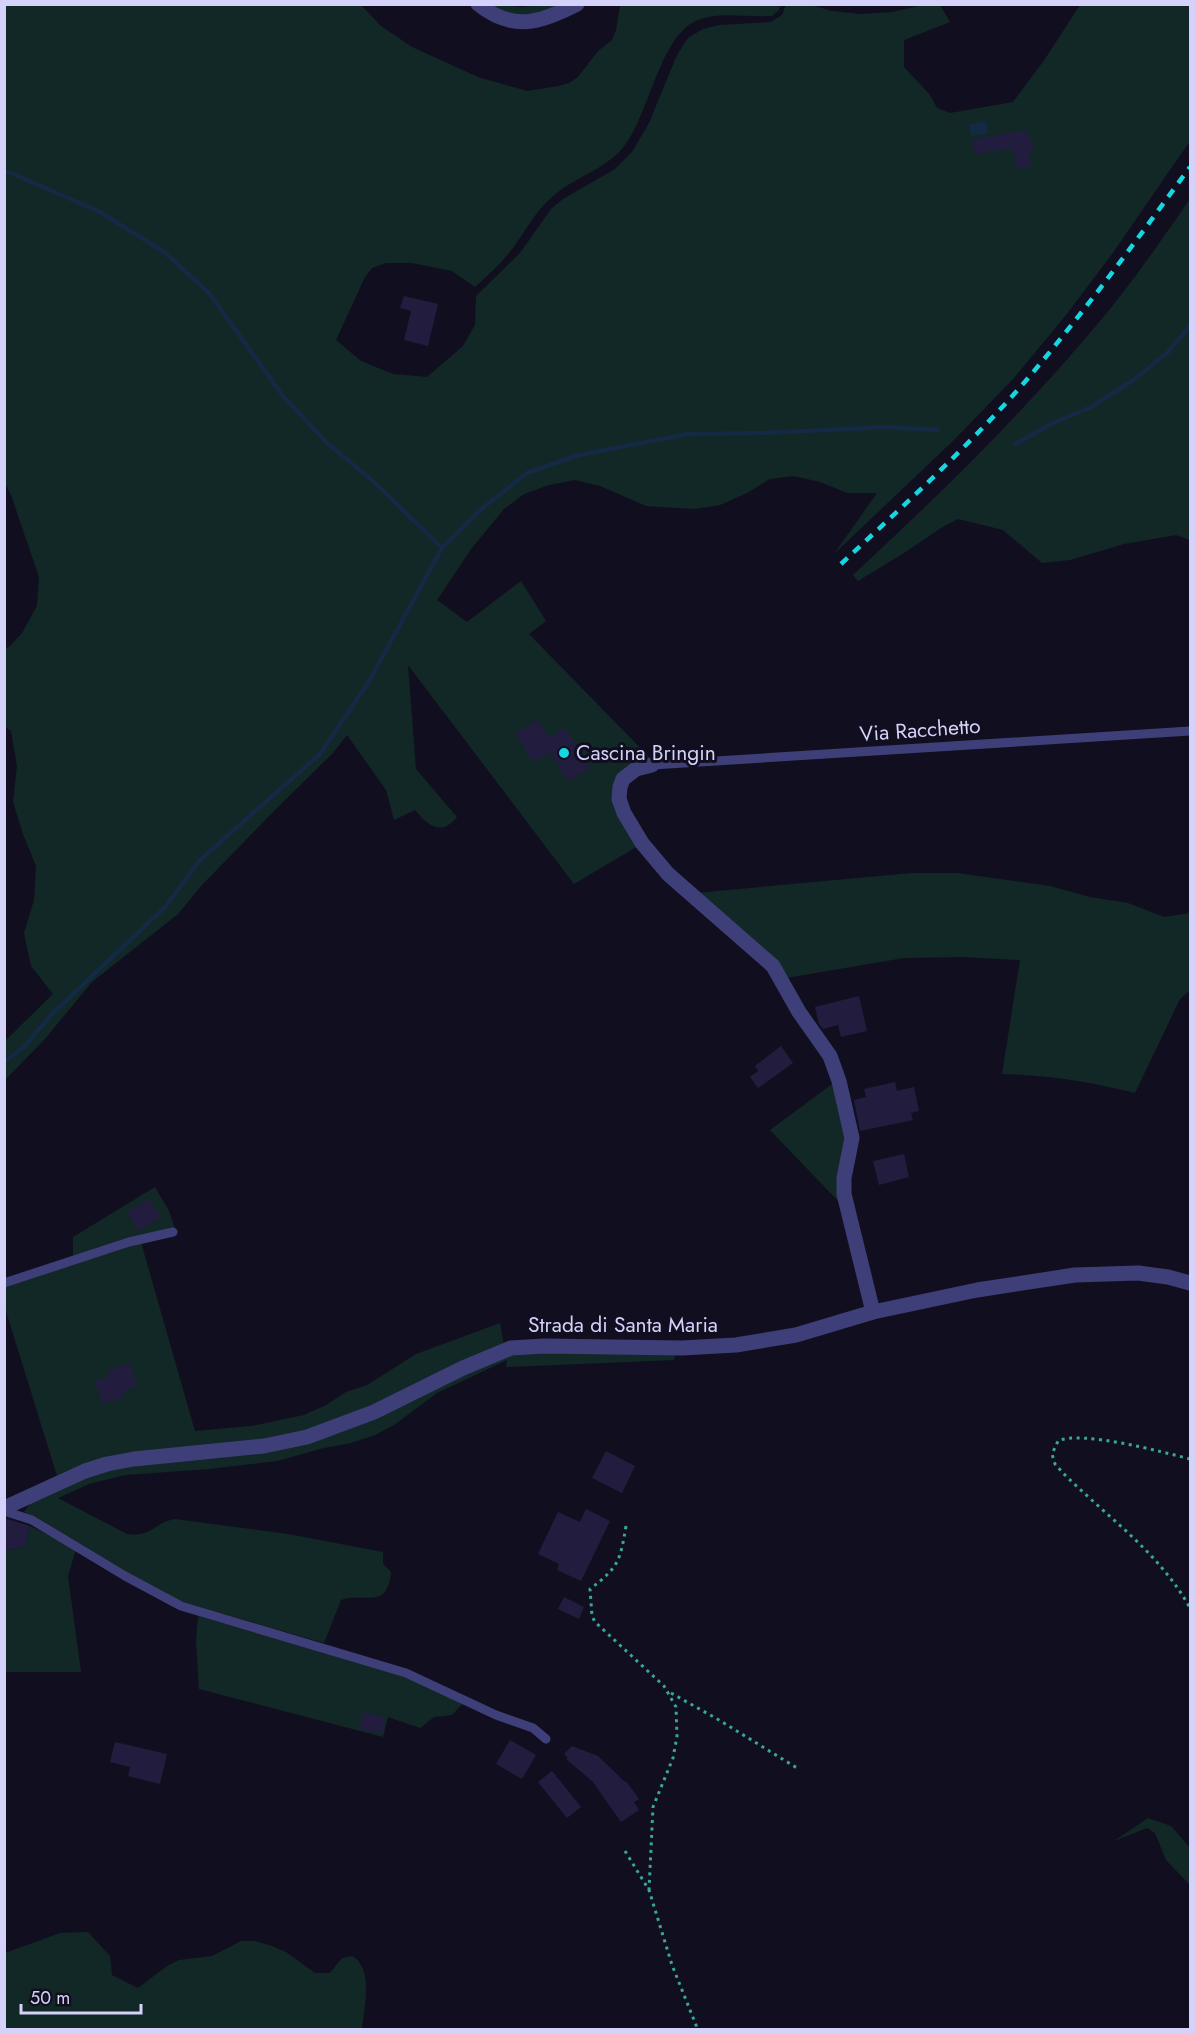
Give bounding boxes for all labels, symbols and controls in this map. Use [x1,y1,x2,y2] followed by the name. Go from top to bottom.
[859,711,981,749] street label: Via Racchetto
[576,738,716,768] place label: Cascina Bringin
[557,746,571,760] marker: Cascina Bringin
[528,1310,718,1340] street label: Strada di Santa Maria
[21,1977,141,2015] scale bar
[30,1985,70,2011] text: 50 m

